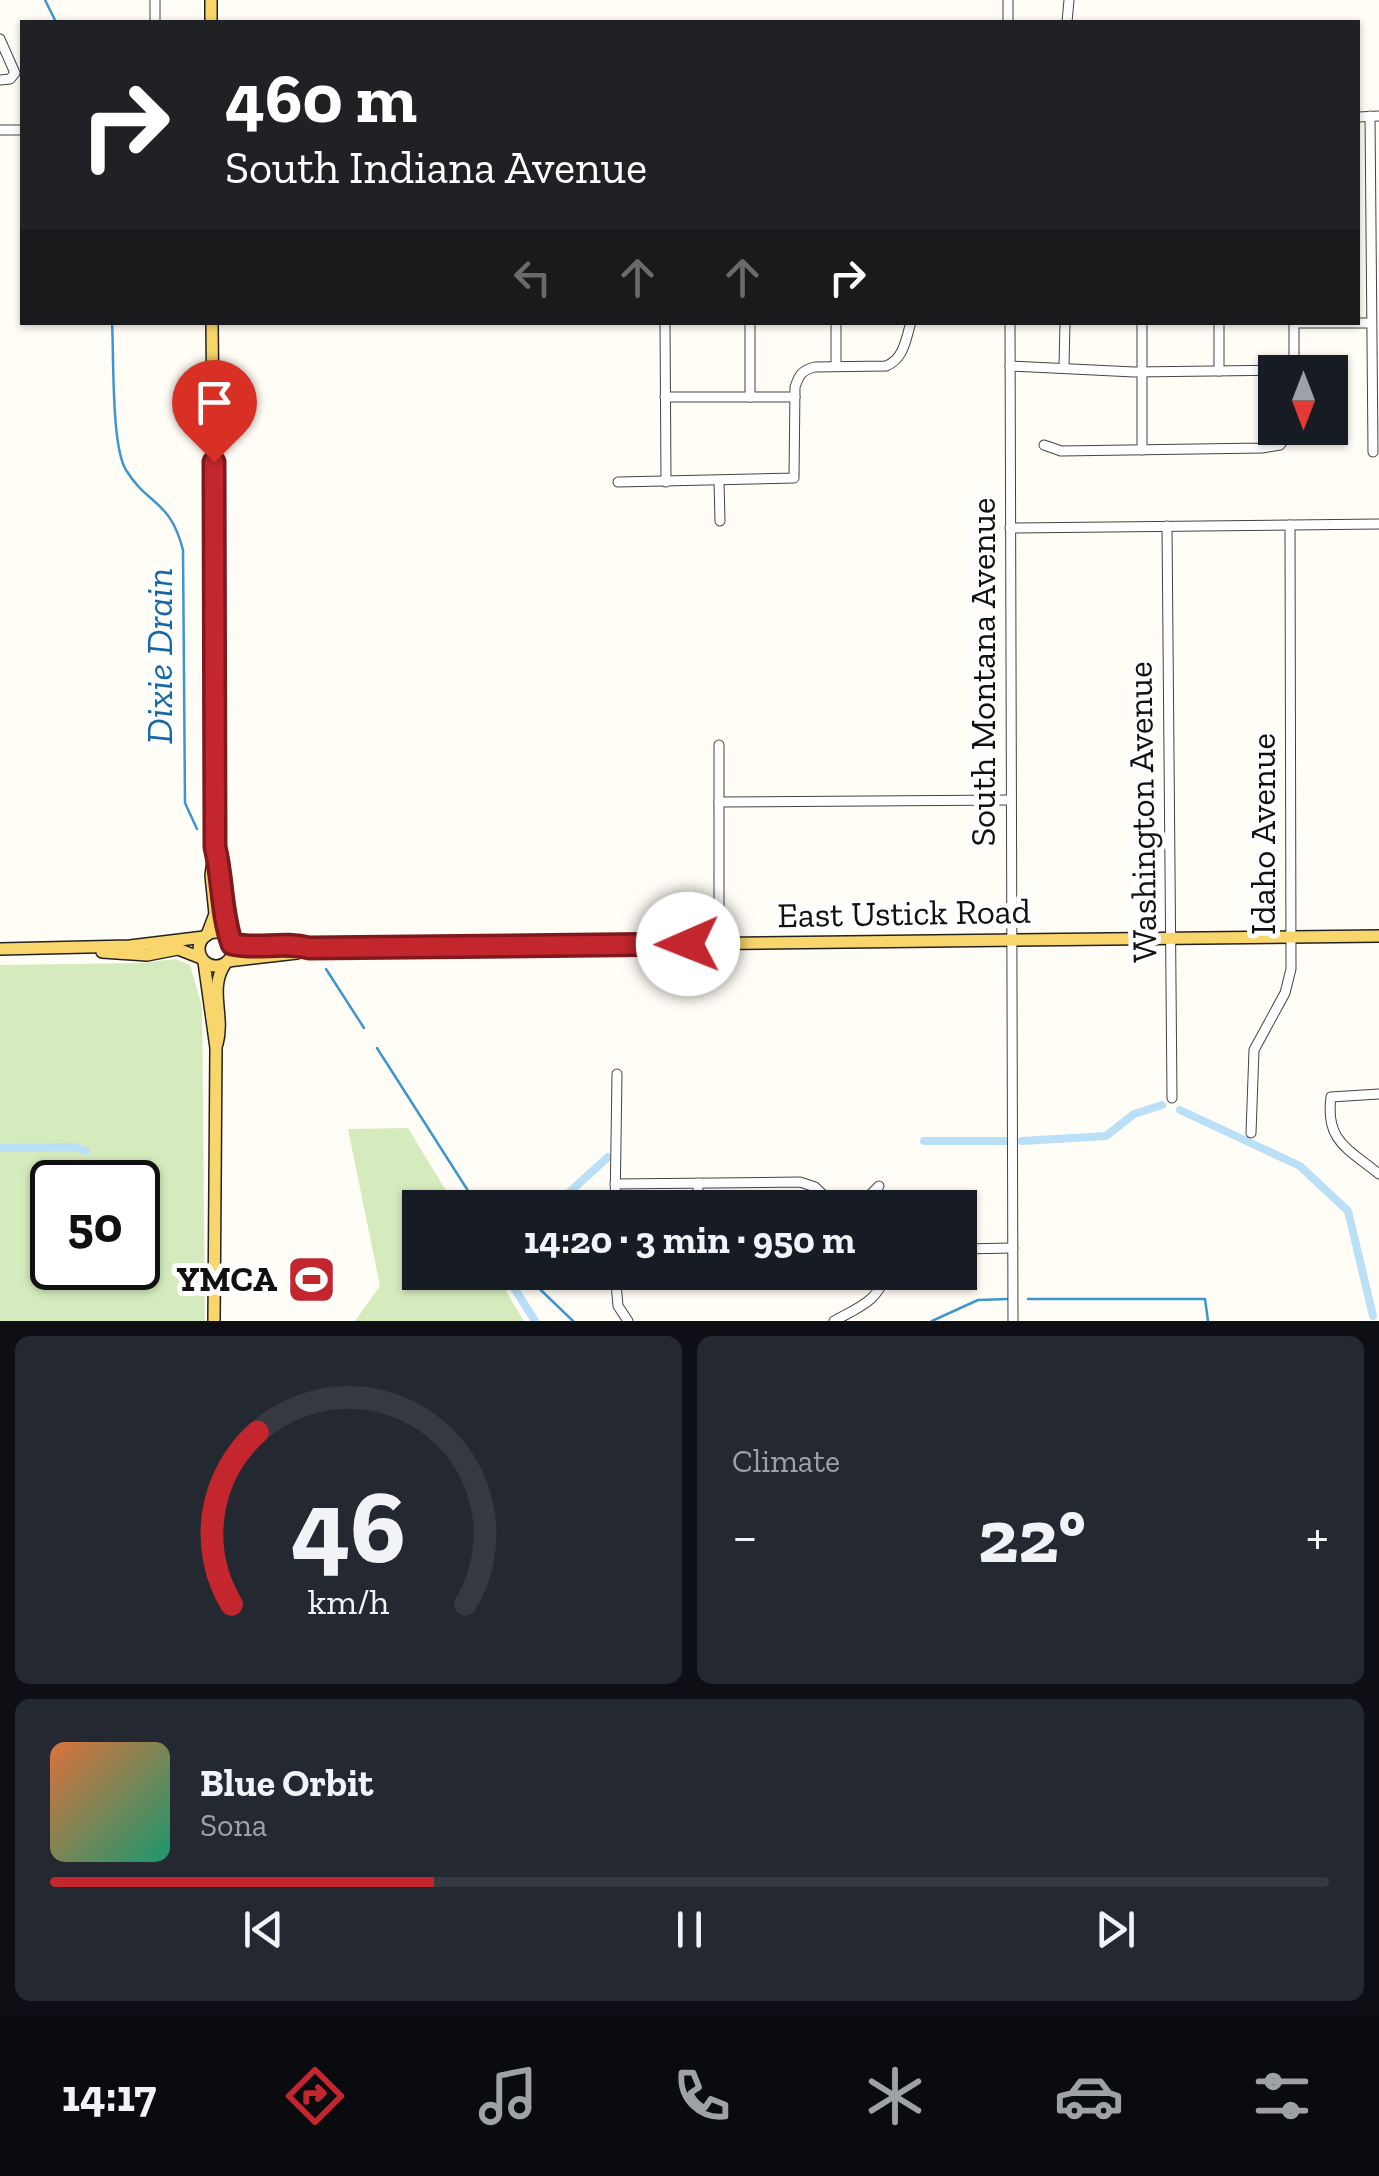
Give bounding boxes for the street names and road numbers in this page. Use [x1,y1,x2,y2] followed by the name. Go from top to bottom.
[962,497,1004,847] street label: South Montana Avenue
[1118,661,1166,963] street label: Washington Avenue
[1242,733,1284,935] street label: Idaho Avenue
[777,890,1031,936] street label: East Ustick Road

